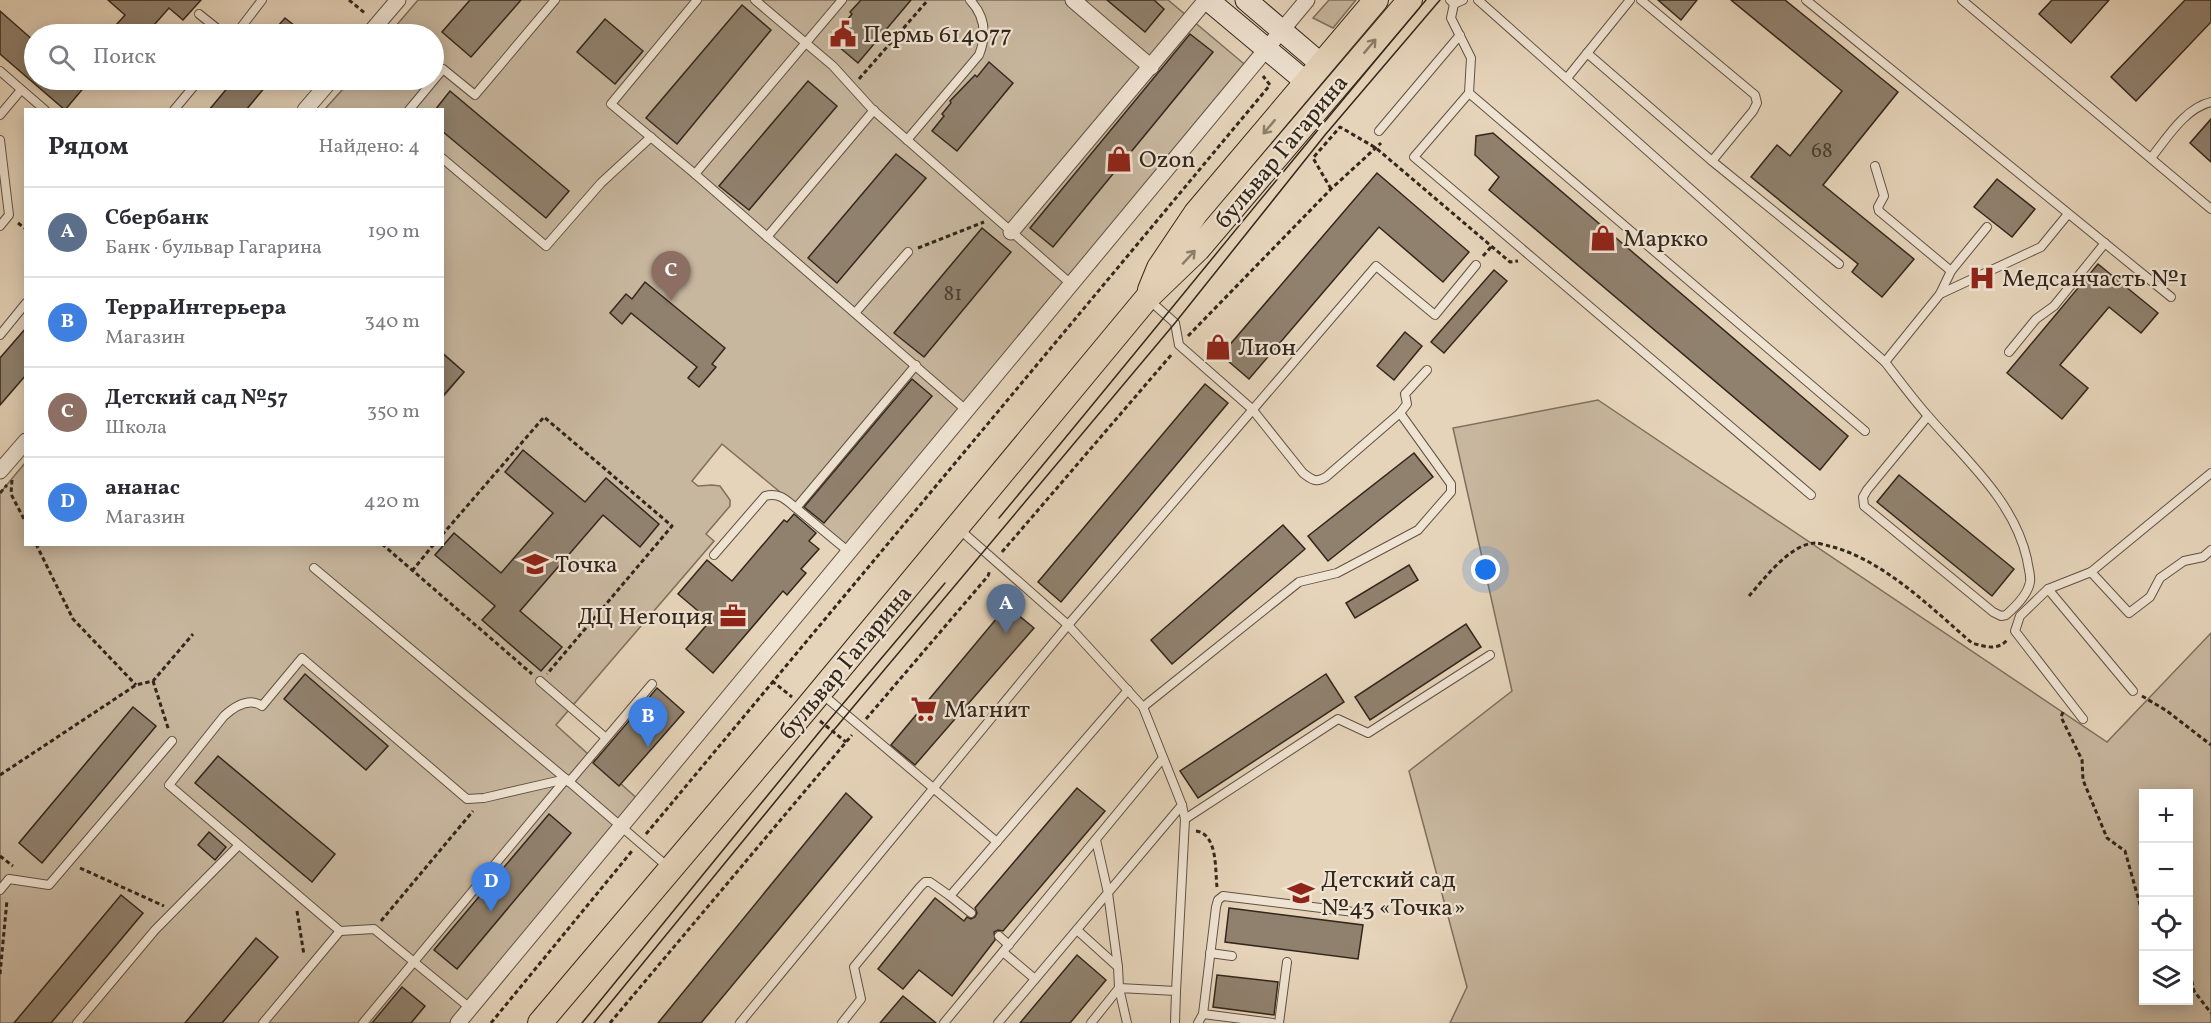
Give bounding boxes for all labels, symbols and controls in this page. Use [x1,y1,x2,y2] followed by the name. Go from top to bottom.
[828,19,858,49] public building icon: Пермь 614077
[863,19,1012,53] place label: Пермь 614077
[24,24,444,90] search box
[1364,38,1377,54] one-way arrow
[45,41,78,74] icon: search
[93,42,156,73] text: Поиск
[1208,68,1357,237] street label: бульвар Гагарина
[1262,119,1276,134] one-way arrow
[48,129,128,165] text: Рядом
[319,133,420,161] text: Найдено: 4
[1811,137,1833,166] house number: 68
[1104,144,1134,174] shop icon: Ozon
[1139,144,1196,178] place label: Ozon
[105,203,209,234] text: Сбербанк
[60,218,75,246] text: A
[368,218,420,246] text: 190 m
[1588,223,1618,253] shop icon: Маркко
[1623,223,1708,257] place label: Маркко
[105,234,322,262] text: Банк · бульвар Гагарина
[1182,250,1196,265] one-way arrow
[652,252,690,301] pin: C
[1967,263,1997,293] hospital icon: Медсанчасть №1
[2002,263,2188,297] place label: Медсанчасть №1
[944,280,962,309] house number: 81
[105,293,286,324] text: ТерраИнтерьера
[61,308,74,336] text: B
[364,308,420,336] text: 340 m
[105,324,185,352] text: Магазин
[1203,332,1233,362] shop icon: Лион
[1238,332,1296,366] place label: Лион
[105,383,288,414] text: Детский сад №57
[61,398,74,426] text: C
[367,398,420,426] text: 350 m
[105,414,167,442] text: Школа
[105,473,180,504] text: ананас
[60,488,75,516] text: D
[364,488,420,516] text: 420 m
[105,504,185,532] text: Магазин
[520,549,550,579] school or university icon: Точка
[555,549,618,583] place label: Точка
[1471,555,1500,584] your location
[772,579,921,748] street label: бульвар Гагарина
[986,584,1026,634] pin: A
[577,601,713,635] place label: ДЦ Негоция
[718,601,748,631] office icon: ДЦ Негоция
[909,694,939,724] supermarket icon: Магнит
[944,694,1030,728] place label: Магнит
[628,698,668,747] pin: B
[2139,789,2193,1005] map controls
[2139,789,2193,843] button: +
[2139,843,2193,897] button: −
[472,862,510,912] pin: D
[1321,864,1465,926] place label: Детский сад №43 «Точка»
[1286,878,1316,908] school or university icon: Детский сад №43 «Точка»
[2139,897,2193,951] button: locate
[2139,951,2193,1005] button: layers

